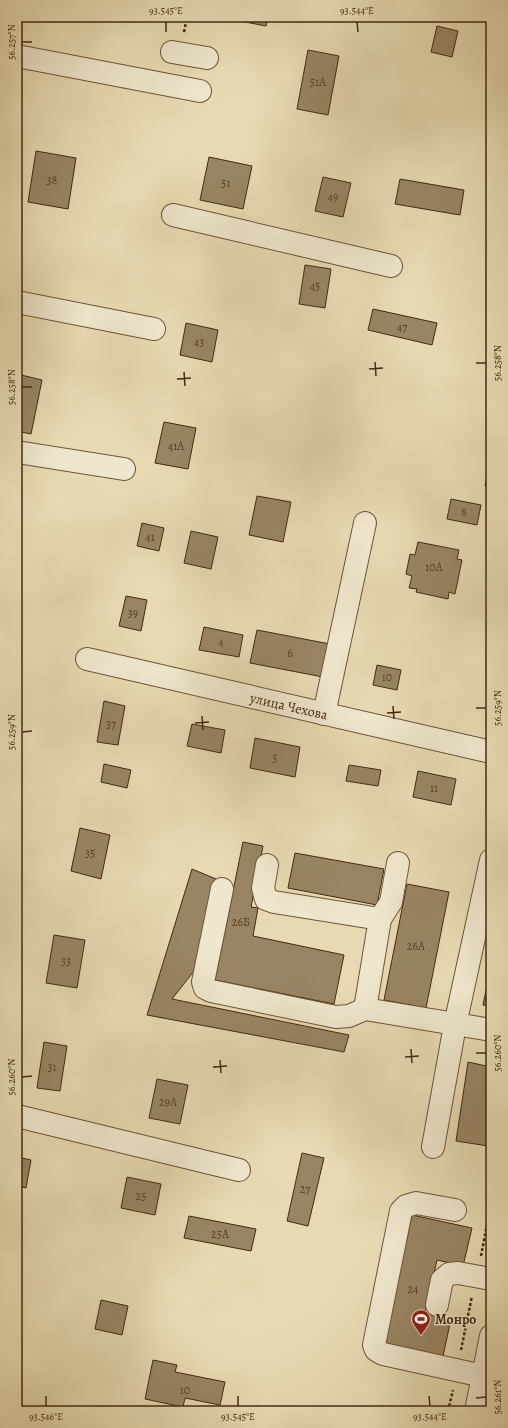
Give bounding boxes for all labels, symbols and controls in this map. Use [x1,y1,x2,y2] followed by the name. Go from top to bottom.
[149,4,183,17] text: 93.545°E
[340,4,374,17] text: 93.544°E
[5,24,18,60] text: 56.257°N
[310,74,327,90] house number: 51А
[47,172,58,188] house number: 38
[221,175,231,191] house number: 51
[328,189,338,205] house number: 49
[310,278,320,294] house number: 45
[397,319,408,335] house number: 47
[194,334,204,350] house number: 43
[491,345,504,381] text: 56.258°N
[5,369,18,405] text: 56.258°N
[168,438,185,454] house number: 41А
[461,504,467,520] house number: 8
[145,529,155,545] house number: 41
[425,559,444,575] house number: 10А
[128,605,138,621] house number: 39
[218,634,224,650] house number: 4
[287,645,293,661] house number: 6
[382,669,392,685] house number: 10
[247,688,330,725] street label: улица Чехова
[491,690,504,726] text: 56.259°N
[5,714,18,750] text: 56.259°N
[106,716,117,732] house number: 37
[272,750,278,766] house number: 5
[430,780,438,796] house number: 11
[85,845,95,861] house number: 35
[232,914,250,930] house number: 26Б
[407,938,426,954] house number: 26А
[61,953,71,969] house number: 33
[491,1035,504,1071] text: 56.260°N
[5,1059,18,1095] text: 56.260°N
[47,1059,57,1075] house number: 31
[159,1094,178,1110] house number: 29А
[300,1181,311,1197] house number: 27
[136,1188,146,1204] house number: 25
[211,1226,230,1242] house number: 25А
[407,1281,419,1297] house number: 24
[410,1308,432,1336] sports icon: Монро
[435,1310,476,1329] place label: Монро
[491,1380,504,1414] text: 56.261°N
[180,1382,190,1398] house number: 10
[29,1410,63,1423] text: 93.546°E
[221,1410,255,1423] text: 93.545°E
[413,1410,447,1423] text: 93.544°E

